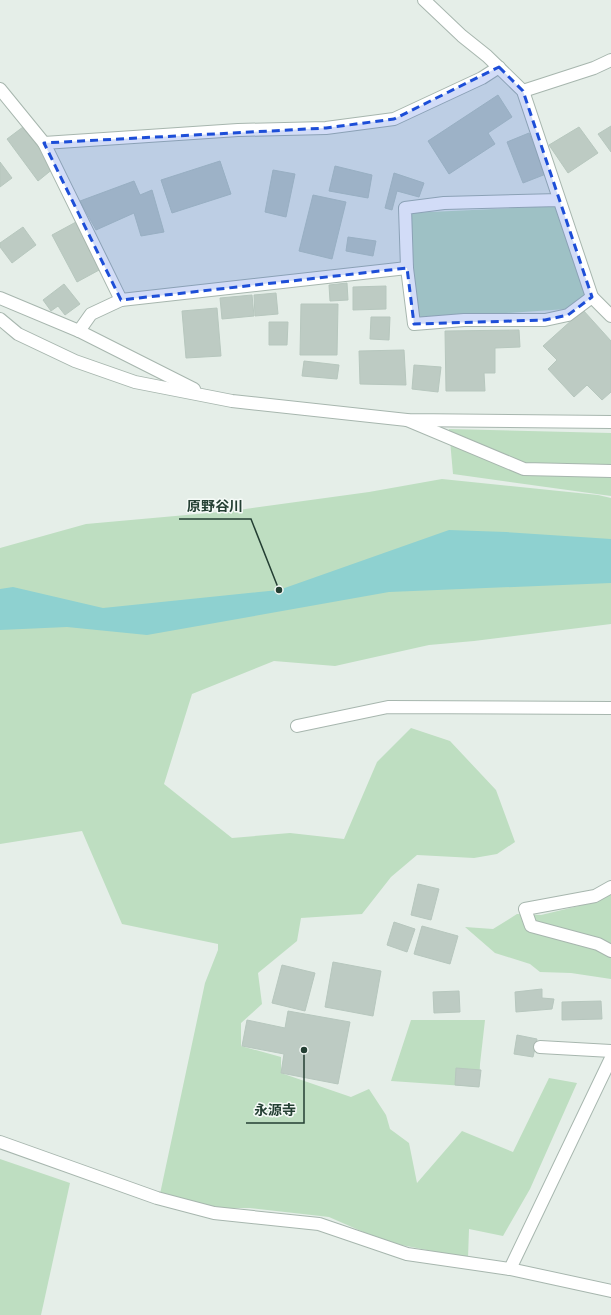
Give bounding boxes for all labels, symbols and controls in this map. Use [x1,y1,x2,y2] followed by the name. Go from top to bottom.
[179,493,251,519] callout: 原野谷川
[187,497,243,515] text: 原野谷川
[246,1097,304,1123] callout: 永源寺
[254,1101,296,1119] text: 永源寺

